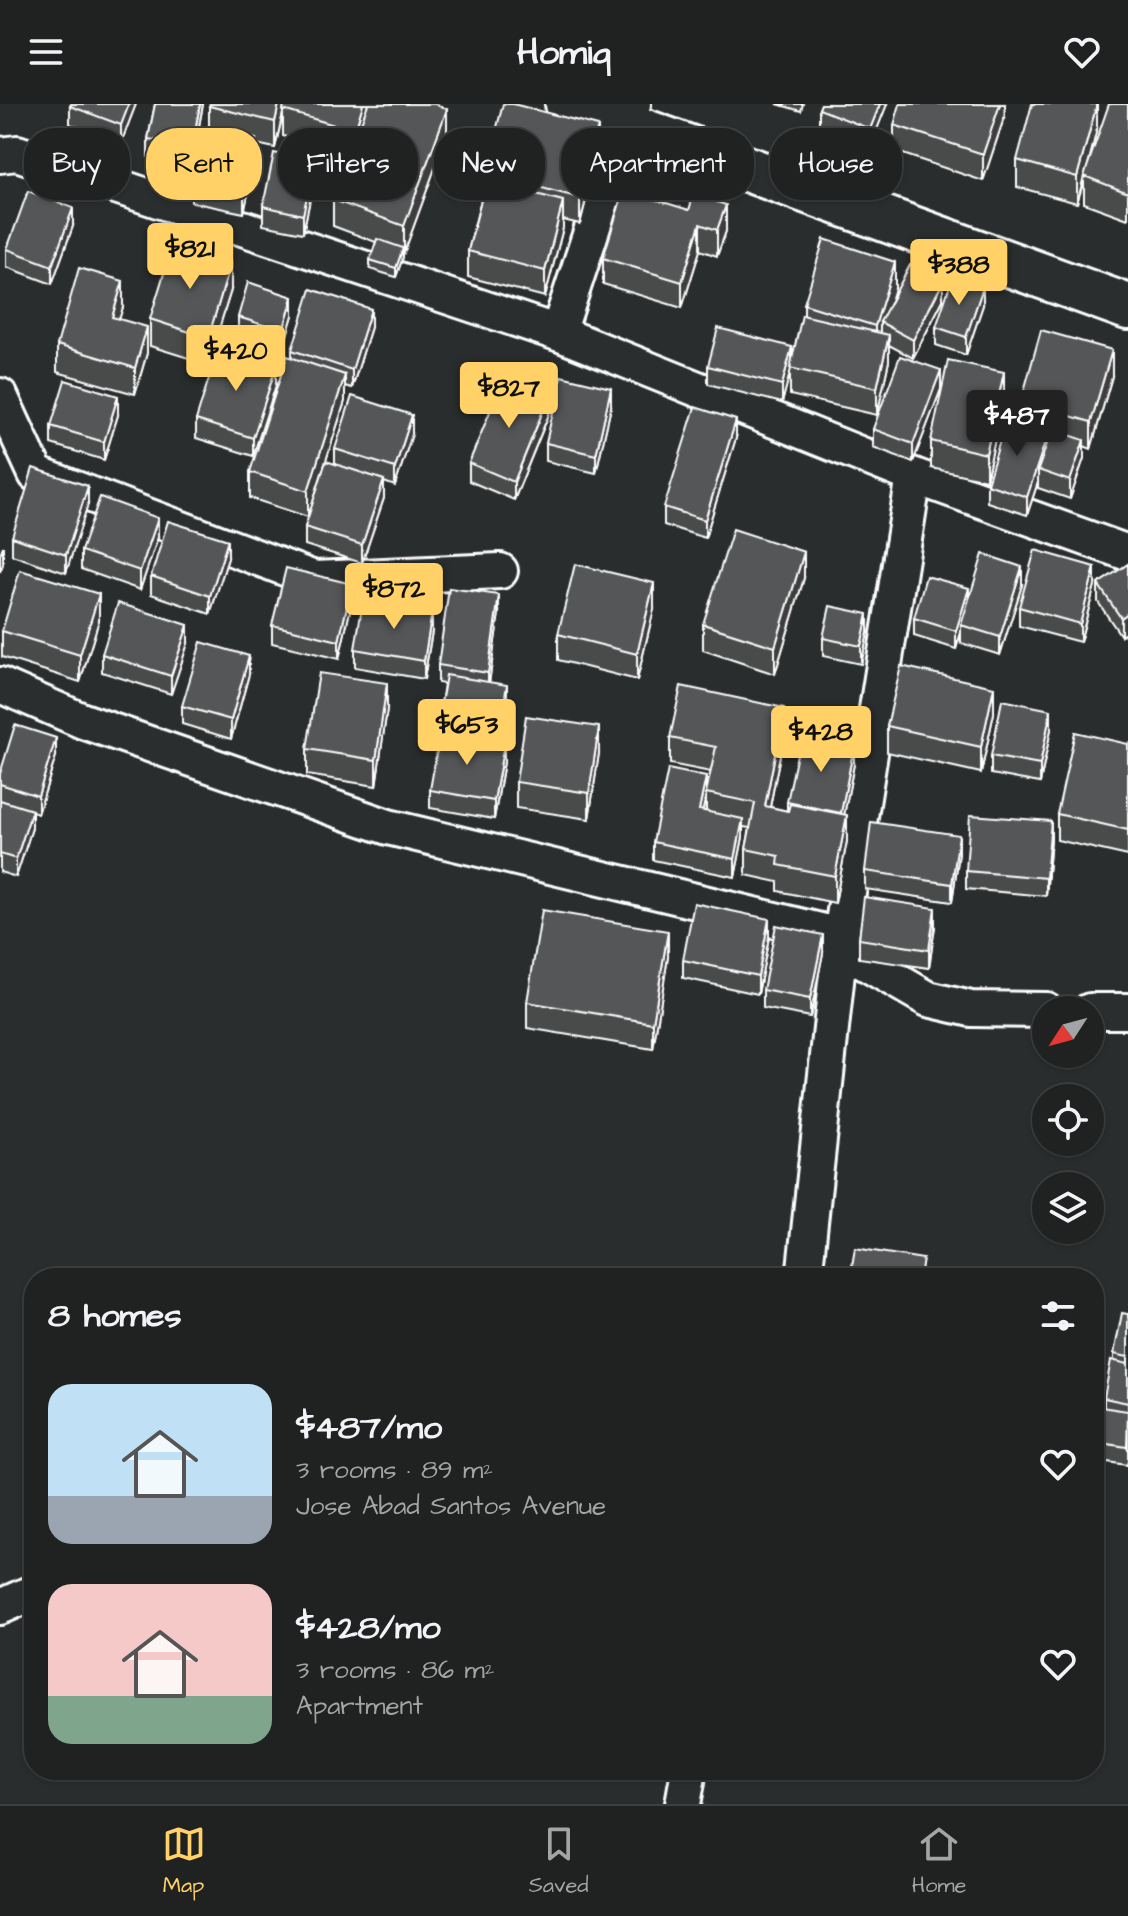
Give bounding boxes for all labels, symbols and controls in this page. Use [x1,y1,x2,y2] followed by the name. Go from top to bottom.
[517,27,611,78] text: Homiq
[24,30,68,74] icon: menu
[1060,30,1104,74] icon: heart
[24,128,130,200] chip: Buy
[146,128,262,200] chip: Rent
[278,128,418,200] chip: Filters
[434,128,545,200] chip: New
[561,128,754,200] chip: Apartment
[770,128,902,200] chip: House
[143,223,237,291] pin: $821
[165,231,215,267] text: $821
[912,239,1006,307] pin: $388
[928,247,990,283] text: $388
[189,325,283,393] pin: $420
[204,333,268,369] text: $420
[462,362,556,430] pin: $827
[478,370,540,406] text: $827
[970,390,1064,458] pin: $487
[984,398,1050,434] text: $487
[347,563,441,631] pin: $872
[363,571,425,607] text: $872
[420,699,514,767] pin: $653
[774,706,868,774] pin: $428
[436,707,498,743] text: $653
[789,714,853,750] text: $428
[1032,996,1104,1068] north arrow
[1032,996,1104,1244] map controls
[1032,1084,1104,1156] button: locate
[1032,1172,1104,1244] button: layers
[48,1292,182,1340] text: 8 homes
[1036,1294,1080,1338] icon: filters
[296,1404,442,1452] text: $487/mo
[112,1416,208,1512] icon: home
[1036,1442,1080,1486] icon: heart
[296,1452,493,1488] text: 3 rooms · 89 m²
[296,1488,606,1524] text: Jose Abad Santos Avenue
[296,1604,441,1652] text: $428/mo
[112,1616,208,1712] icon: home
[1036,1642,1080,1686] icon: heart
[296,1652,495,1688] text: 3 rooms · 86 m²
[296,1688,423,1724] text: Apartment
[162,1822,206,1901] tab: Map
[529,1822,589,1901] tab: Saved
[912,1822,966,1901] tab: Home

